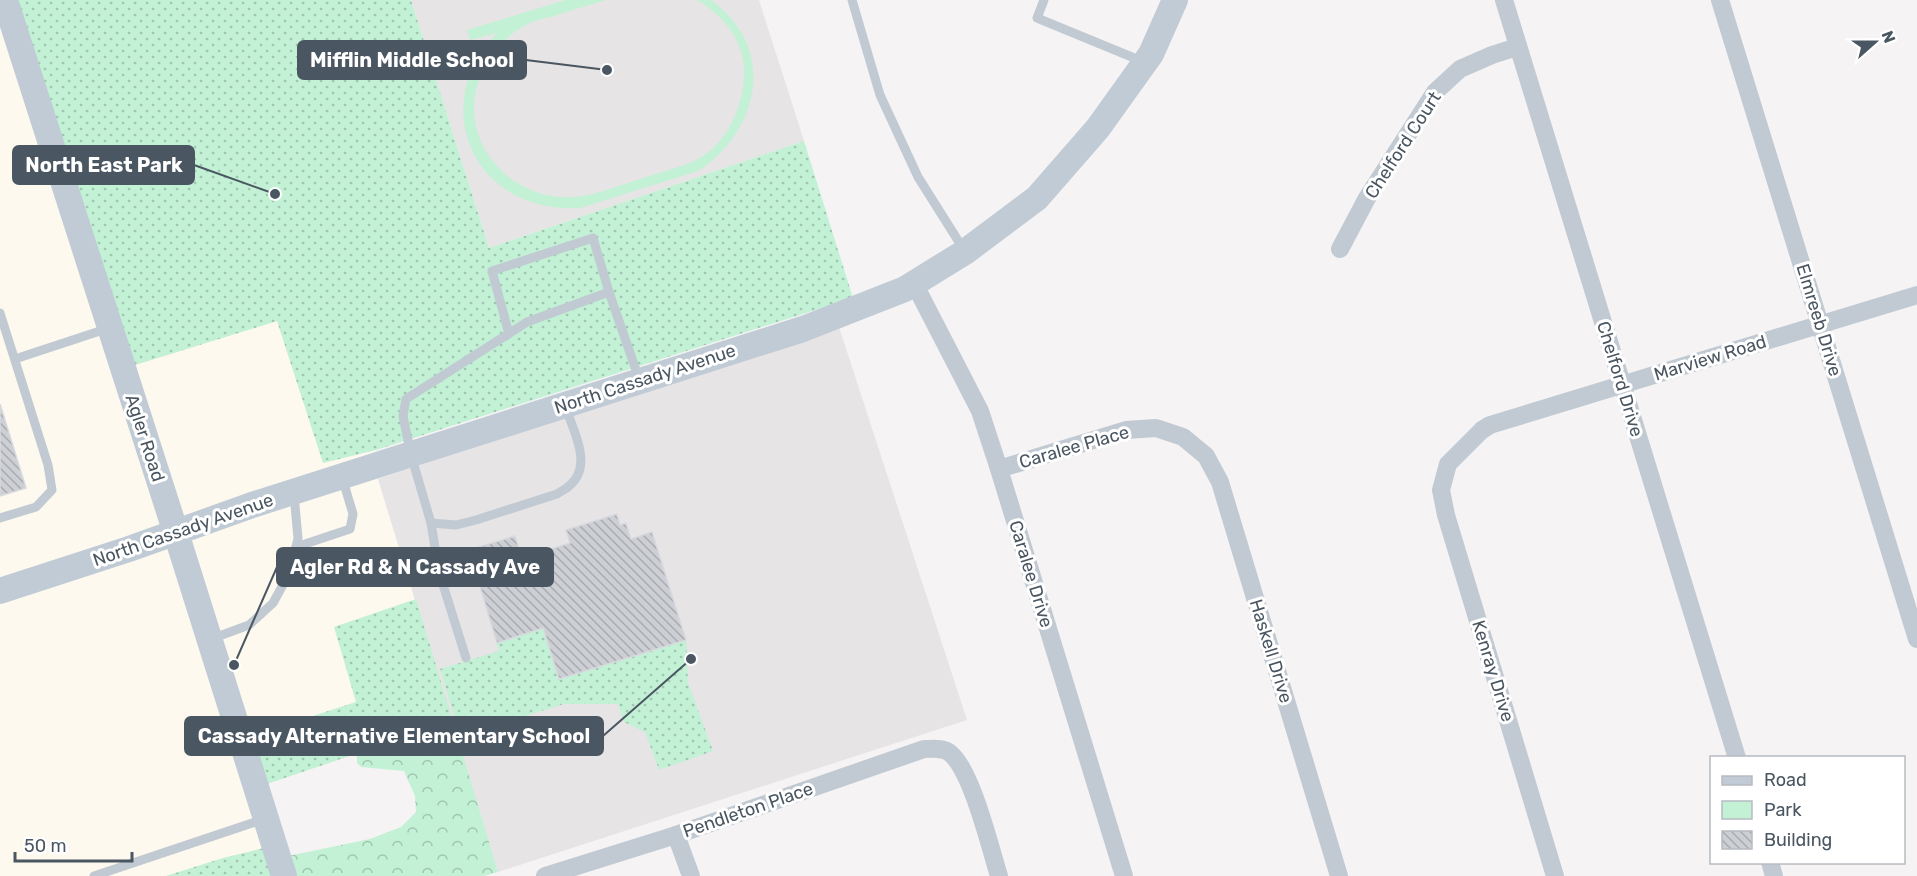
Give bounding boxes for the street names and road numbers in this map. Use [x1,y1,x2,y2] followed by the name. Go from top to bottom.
[1360,87,1446,203] street label: Chelford Court
[1791,261,1847,379] street label: Elmreeb Drive
[1592,319,1648,439] street label: Chelford Drive
[1651,330,1769,386] street label: Marview Road
[552,339,738,419] street label: North Cassady Avenue
[121,391,169,485] street label: Agler Road
[1016,421,1132,473] street label: Caralee Place
[90,489,276,571] street label: North Cassady Avenue
[1004,518,1058,630] street label: Caralee Drive
[1245,596,1297,706] street label: Haskell Drive
[1467,618,1519,724] street label: Kenray Drive
[680,777,816,843] street label: Pendleton Place

